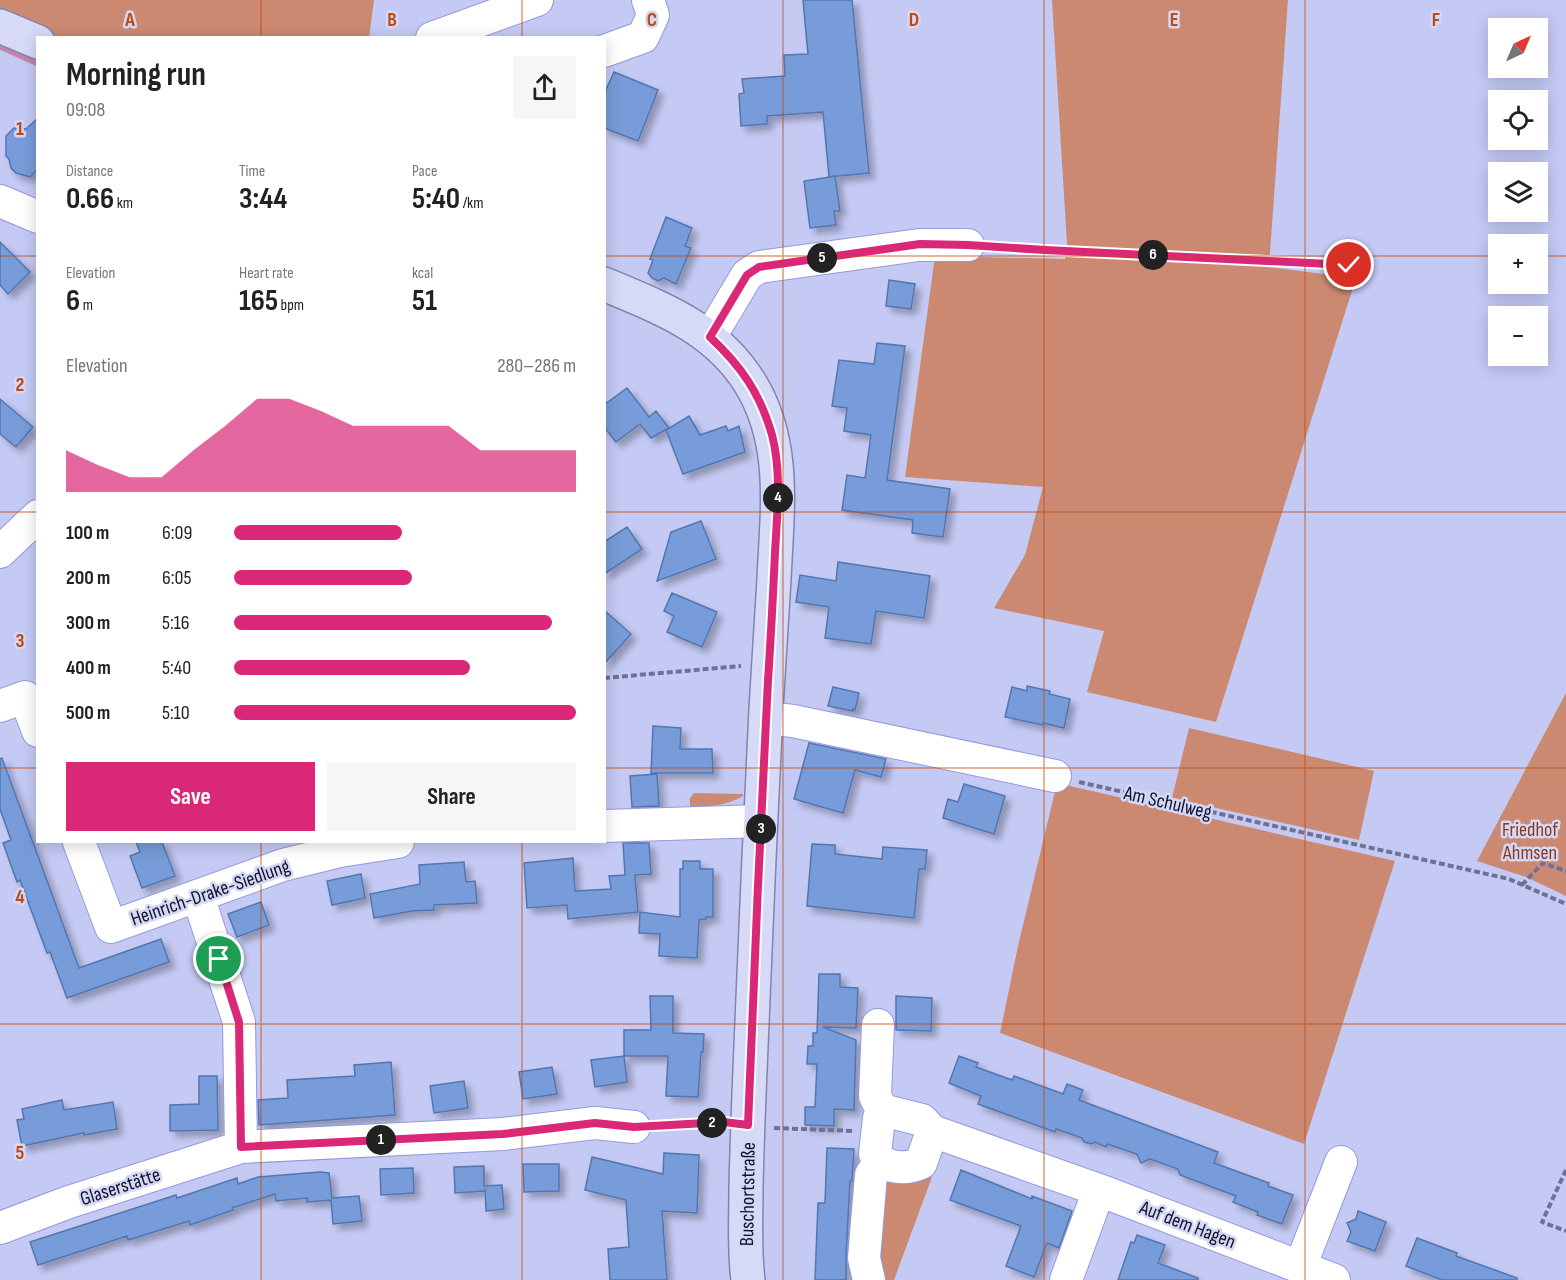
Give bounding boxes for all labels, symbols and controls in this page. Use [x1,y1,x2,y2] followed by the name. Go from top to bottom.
[124,8,135,32] text: A
[387,8,397,32] text: B
[647,8,657,32] text: C
[909,8,919,32] text: D
[1170,8,1178,32] text: E
[1432,8,1440,32] text: F
[1488,18,1548,78] north arrow
[1488,18,1548,366] map controls
[66,55,206,95] text: Morning run
[513,56,576,119] button: share
[1488,90,1548,150] button: locate
[66,98,105,122] text: 09:08
[16,117,24,141] text: 1
[66,162,113,181] text: Distance
[239,162,265,181] text: Time
[412,162,437,181] text: Pace
[1488,162,1548,222] button: layers
[66,181,114,217] text: 0.66
[239,181,287,217] text: 3:44
[412,181,460,217] text: 5:40
[114,194,133,213] text: km
[460,194,483,213] text: /km
[1488,234,1548,294] button: +
[1323,239,1374,290] pin
[1138,240,1168,270] pin: 6
[807,243,837,273] pin: 5
[1149,245,1157,264] text: 6
[818,248,826,267] text: 5
[1332,248,1365,281] icon: check
[66,264,115,283] text: Elevation
[239,264,294,283] text: Heart rate
[412,264,433,283] text: kcal
[66,283,80,319] text: 6
[239,283,278,319] text: 165
[412,283,437,319] text: 51
[80,296,93,315] text: m
[278,296,304,315] text: bpm
[1488,306,1548,366] button: −
[66,354,128,378] text: Elevation
[497,354,576,378] text: 280–286 m
[16,373,24,397] text: 2
[763,483,793,513] pin: 4
[774,488,782,507] text: 4
[66,521,109,545] text: 100 m
[162,521,192,545] text: 6:09
[66,566,110,590] text: 200 m
[162,566,191,590] text: 6:05
[66,611,110,635] text: 300 m
[162,611,190,635] text: 5:16
[16,629,25,653] text: 3
[66,656,111,680] text: 400 m
[162,656,191,680] text: 5:40
[66,701,110,725] text: 500 m
[162,701,190,725] text: 5:10
[66,762,315,831] button: Save
[327,762,576,831] button: Share
[1121,781,1214,825] street label: Am Schulweg
[746,814,776,844] pin: 3
[1502,818,1558,865] park label: Friedhof Ahmsen
[757,819,765,838] text: 3
[128,854,293,931] street label: Heinrich-Drake-Siedlung
[15,885,25,909] text: 4
[193,933,244,984] pin
[202,942,235,975] icon: arrive
[697,1108,727,1138] pin: 2
[708,1113,716,1132] text: 2
[366,1125,396,1155] pin: 1
[378,1130,384,1149] text: 1
[16,1141,25,1165] text: 5
[735,1142,761,1246] street label: Buschortstraße
[77,1163,164,1211] street label: Glaserstätte
[1135,1195,1239,1254] street label: Auf dem Hagen

